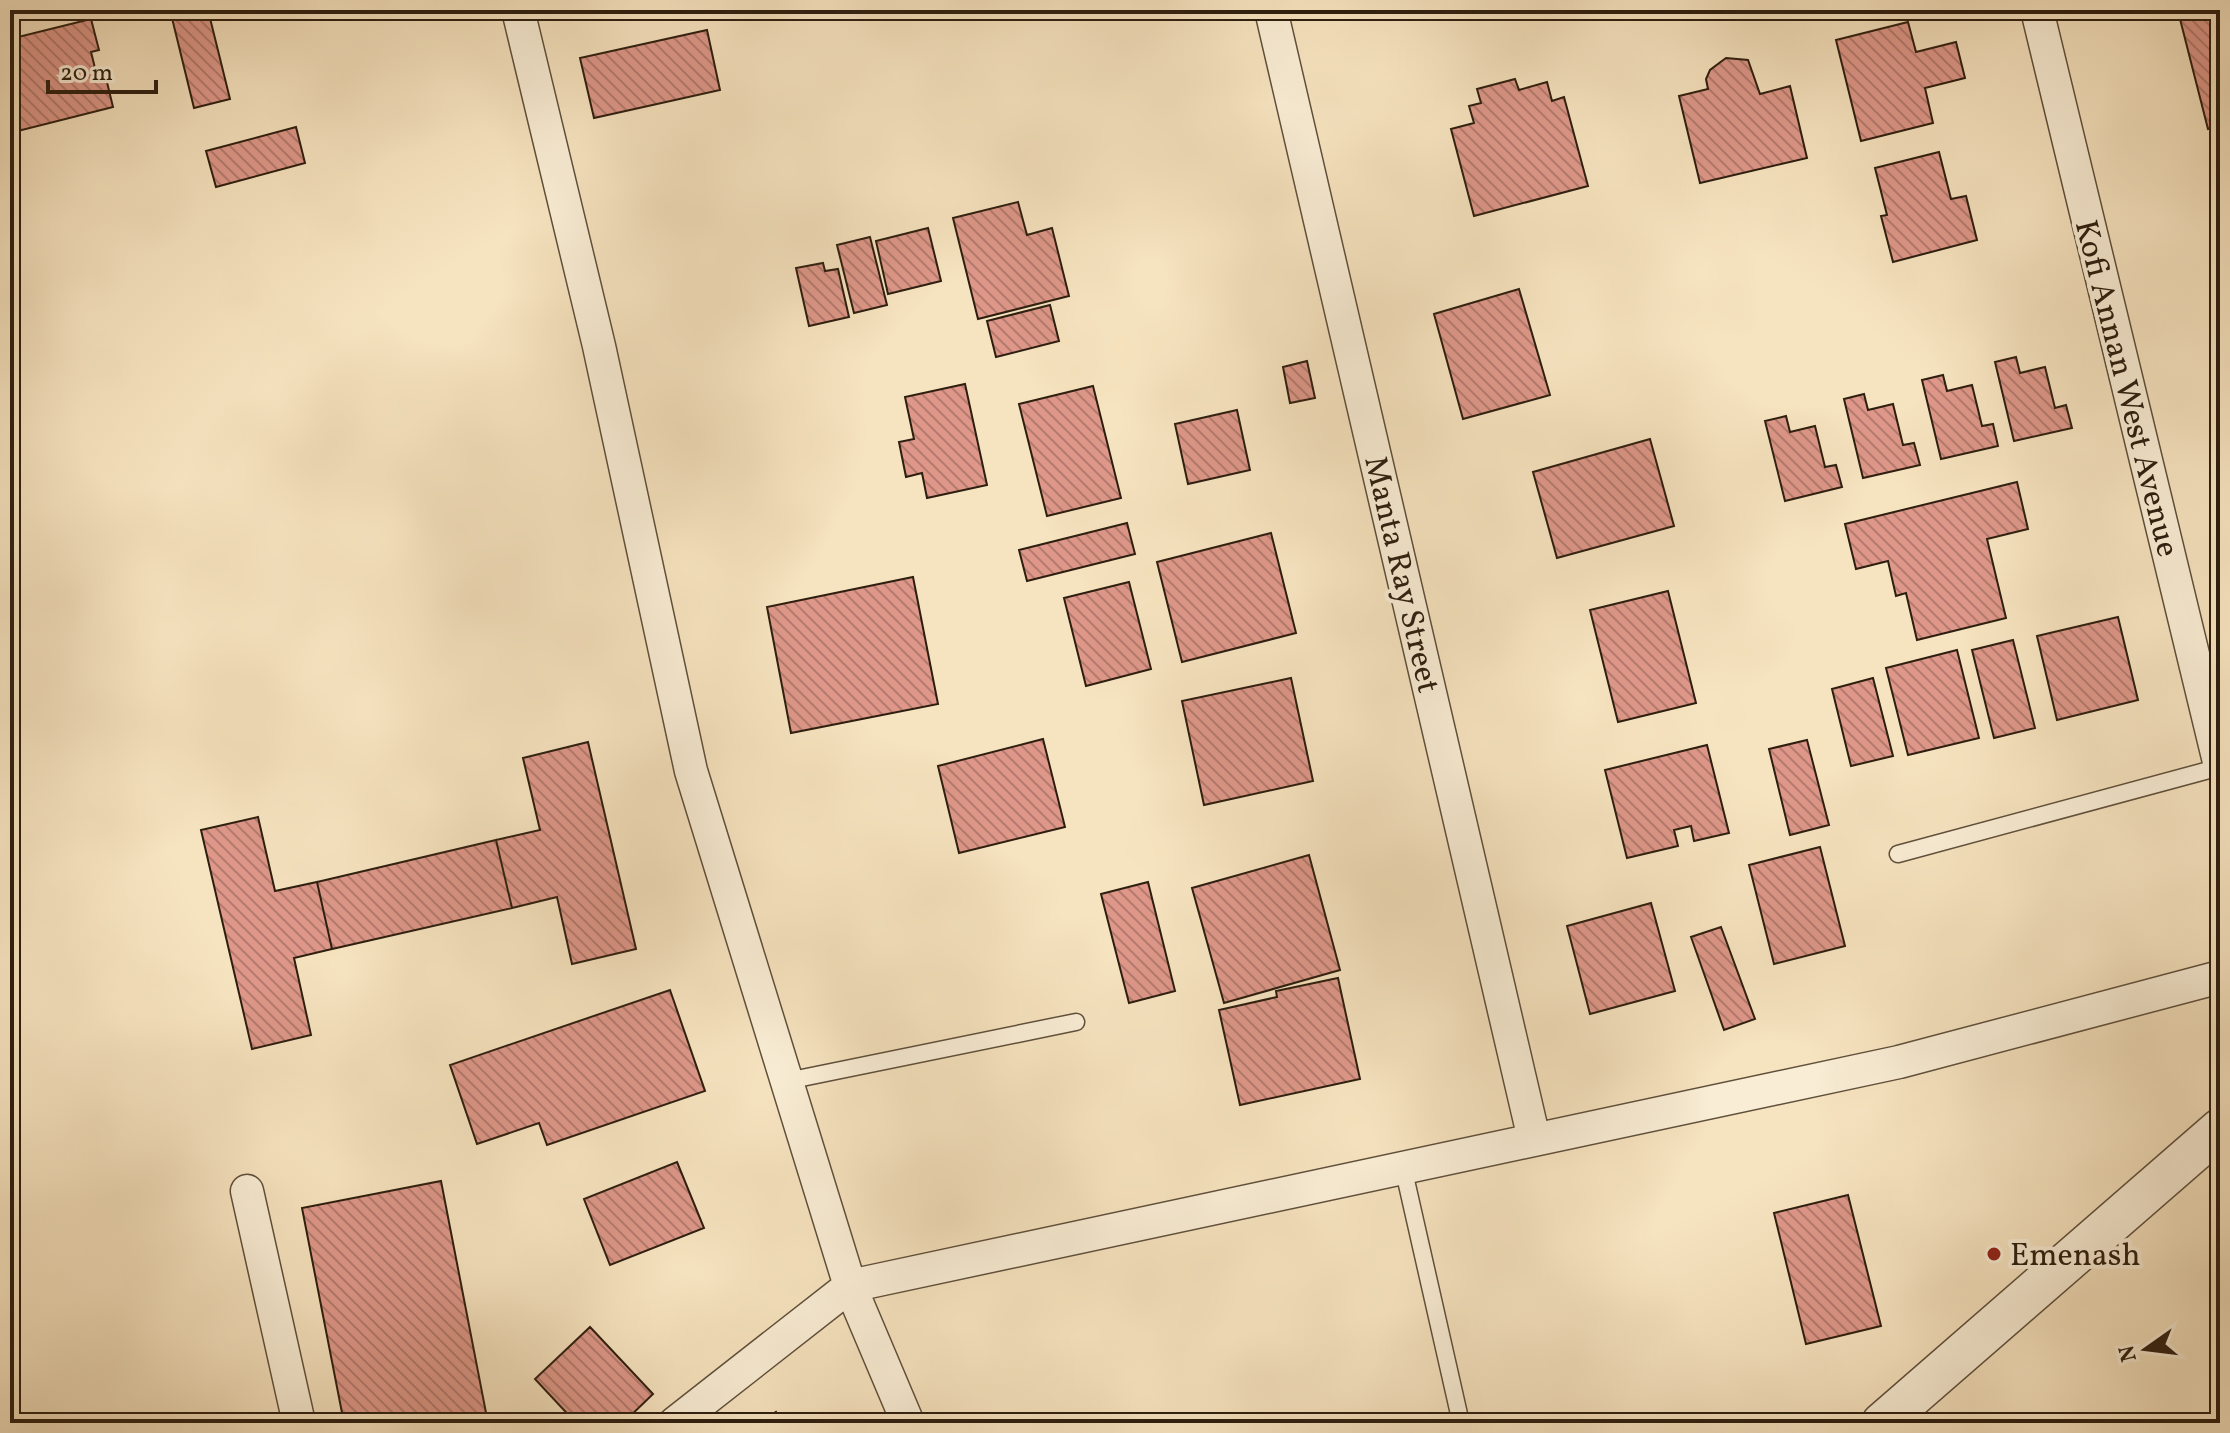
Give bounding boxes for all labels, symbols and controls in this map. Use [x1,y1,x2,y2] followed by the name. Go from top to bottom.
[48,44,156,94] scale bar
[60,57,113,91] text: 20 m
[2062,216,2188,562] street label: Kofi Annan West Avenue
[1351,452,1449,697] street label: Manta Ray Street
[2010,1235,2141,1279] place label: Emenash
[1985,1245,2003,1263] marker: Emenash
[2106,1309,2186,1389] north arrow
[2112,1342,2146,1365] text: N

